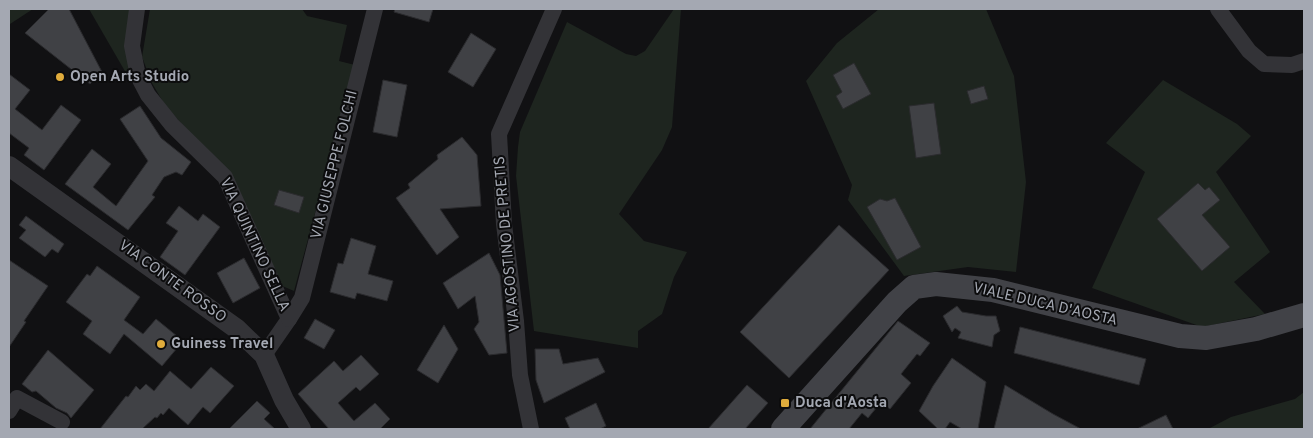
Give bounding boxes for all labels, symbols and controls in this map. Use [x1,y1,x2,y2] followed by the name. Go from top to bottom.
[70,68,189,87] place label: Open Arts Studio
[54,71,66,83] marker: Open Arts Studio
[307,89,363,241] street label: VIA GIUSEPPE FOLCHI
[491,155,525,333] street label: VIA AGOSTINO DE PRETIS
[215,175,293,315] street label: VIA QUINTINO SELLA
[114,236,230,328] street label: VIA CONTE ROSSO
[971,279,1119,331] street label: VIALE DUCA D'AOSTA
[171,335,273,354] place label: Guiness Travel
[155,338,167,350] marker: Guiness Travel
[795,394,887,413] place label: Duca d'Aosta
[779,397,791,409] marker: Duca d'Aosta

